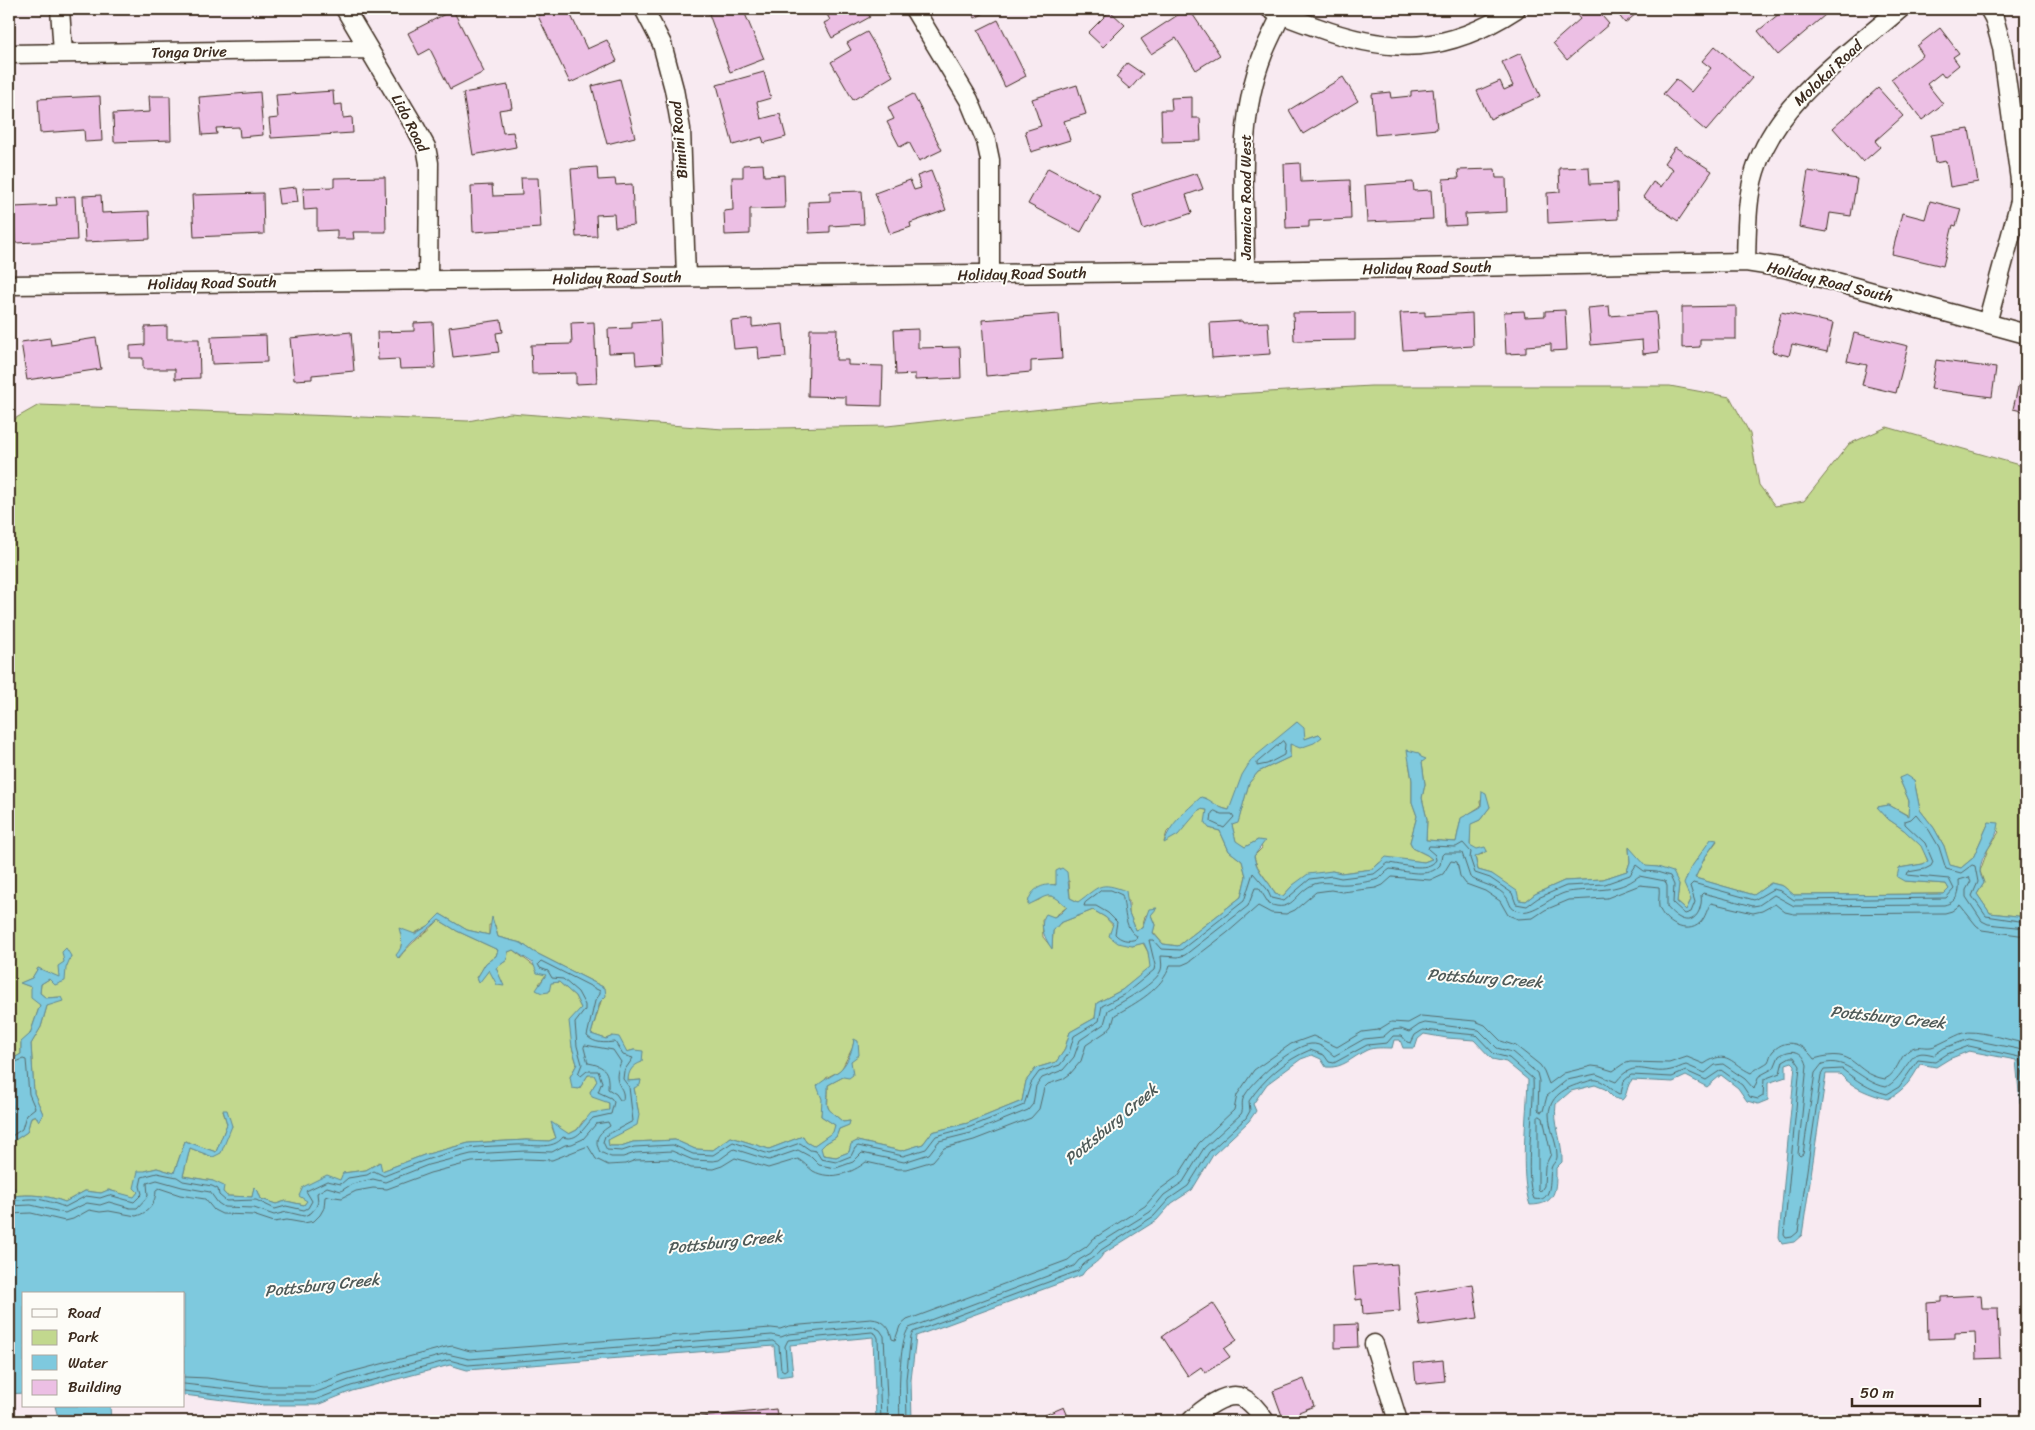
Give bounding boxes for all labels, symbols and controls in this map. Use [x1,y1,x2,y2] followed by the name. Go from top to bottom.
[1787,33,1870,112] street label: Molokai Road
[151,38,227,66] street label: Tonga Drive
[384,89,436,158] street label: Lido Road
[663,99,695,180] street label: Bimini Road
[1233,134,1259,261] street label: Jamaica Road West
[1362,254,1492,282] street label: Holiday Road South
[1764,254,1896,310] street label: Holiday Road South
[957,260,1087,288] street label: Holiday Road South
[552,264,682,292] street label: Holiday Road South
[147,269,277,297] street label: Holiday Road South
[1426,960,1545,997] water label: Pottsburg Creek
[1829,997,1948,1038] water label: Pottsburg Creek
[1058,1075,1166,1172] water label: Pottsburg Creek
[666,1221,785,1262] water label: Pottsburg Creek
[263,1264,382,1305] water label: Pottsburg Creek
[22,1292,185,1408] legend
[68,1300,101,1326] text: Road
[68,1324,99,1350] text: Park
[68,1350,108,1376] text: Water
[68,1374,122,1400] text: Building
[1852,1375,1980,1407] scale bar
[1860,1380,1895,1406] text: 50 m

